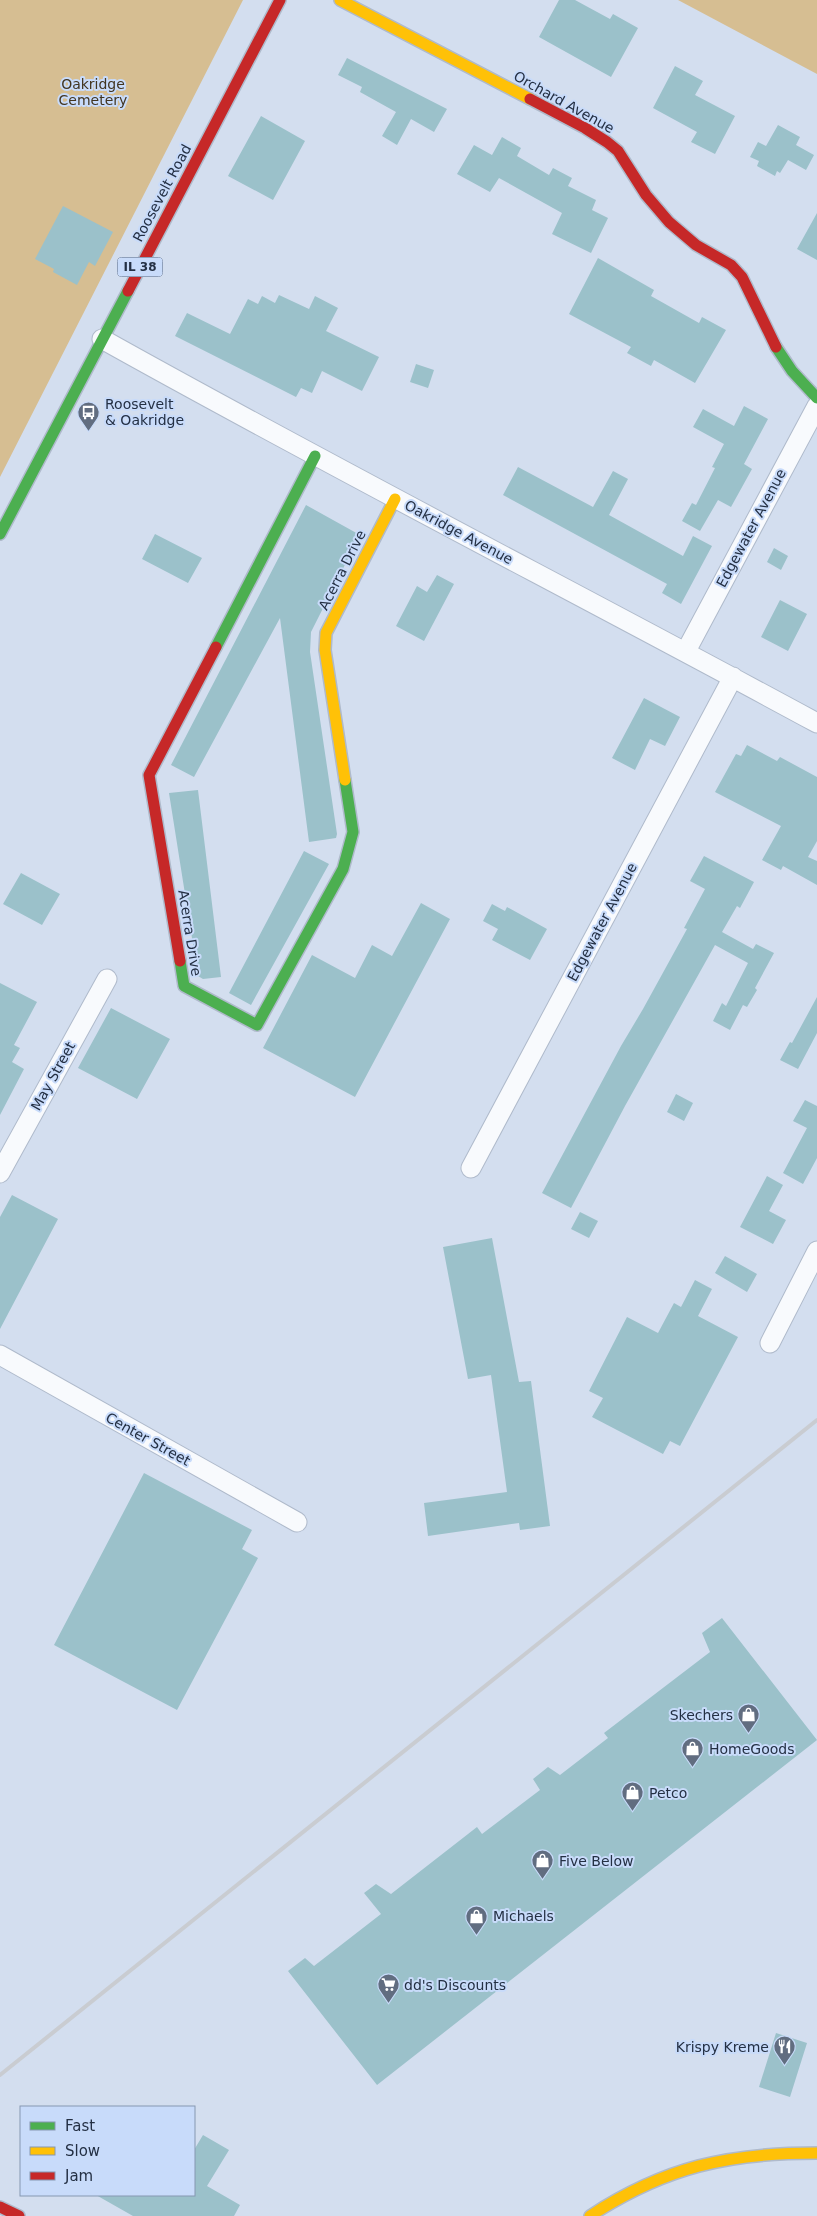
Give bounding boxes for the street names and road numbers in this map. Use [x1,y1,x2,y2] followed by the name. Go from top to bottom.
[511,68,617,136] street label: Orchard Avenue
[130,142,194,244] street label: Roosevelt Road
[118,258,162,276] road number: IL 38
[713,466,789,590] street label: Edgewater Avenue
[402,497,516,567] street label: Oakridge Avenue
[315,527,369,613] street label: Acerra Drive
[564,860,640,984] street label: Edgewater Avenue
[175,889,205,977] street label: Acerra Drive
[28,1038,79,1113] street label: May Street
[103,1409,193,1469] street label: Center Street

